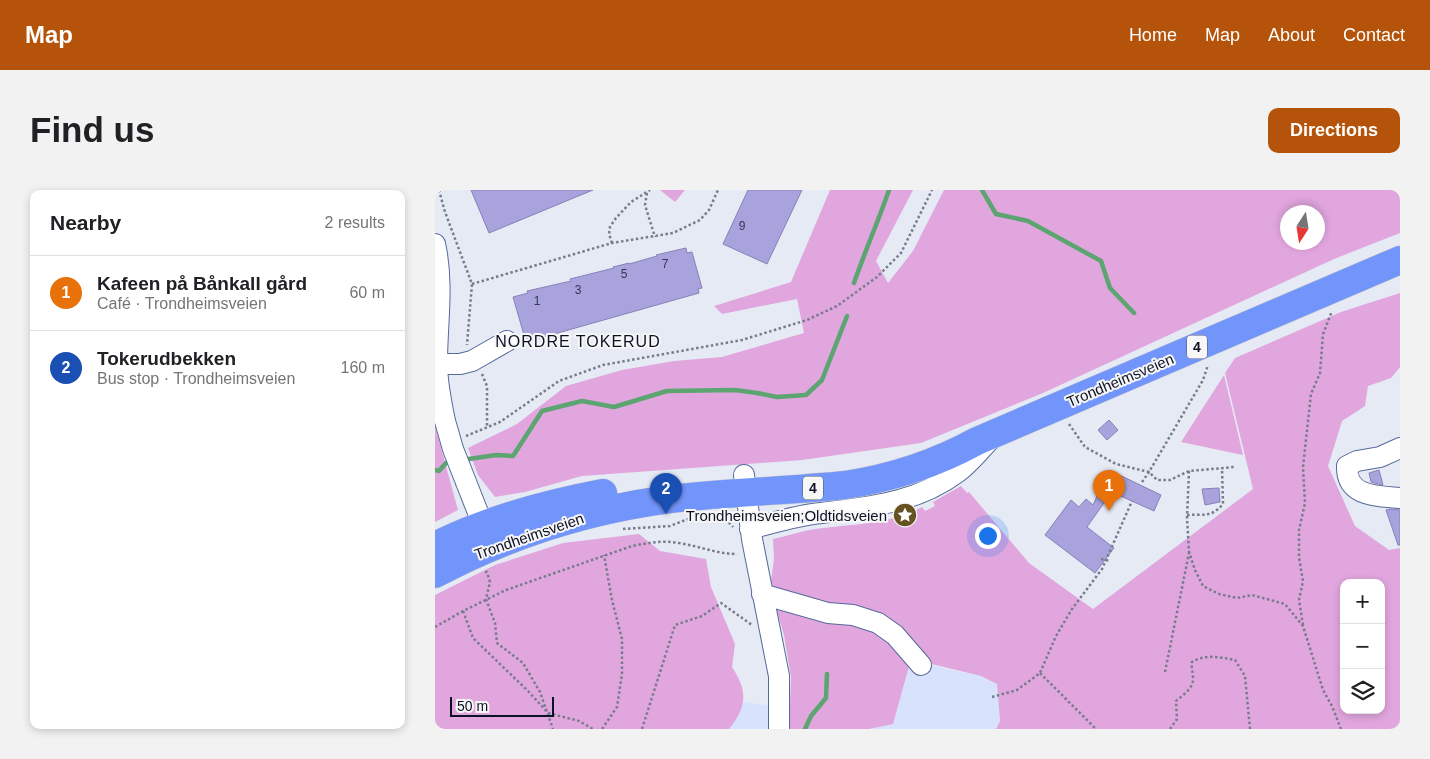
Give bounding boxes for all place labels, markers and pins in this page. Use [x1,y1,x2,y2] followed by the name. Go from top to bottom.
[1093,470,1125,511] pin: 1
[650,473,682,514] pin: 2
[892,502,918,528] place icon: Trondheimsveien;Oldtidsveien
[686,507,887,524] place label: Trondheimsveien;Oldtidsveien

